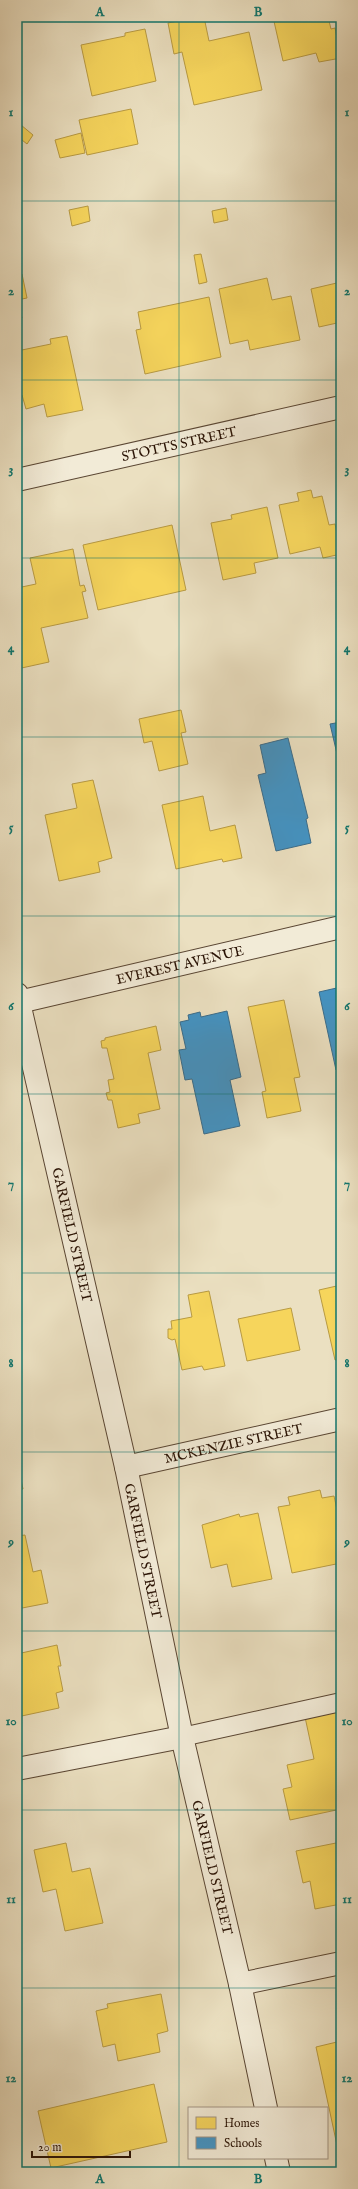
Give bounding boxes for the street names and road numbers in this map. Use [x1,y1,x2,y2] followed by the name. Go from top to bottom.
[120,423,239,466] street label: STOTTS STREET
[114,942,246,989] street label: EVEREST AVENUE
[47,1166,96,1305] street label: GARFIELD STREET
[163,1420,305,1468] street label: MCKENZIE STREET
[120,1482,165,1621] street label: GARFIELD STREET
[187,1799,236,1937] street label: GARFIELD STREET

